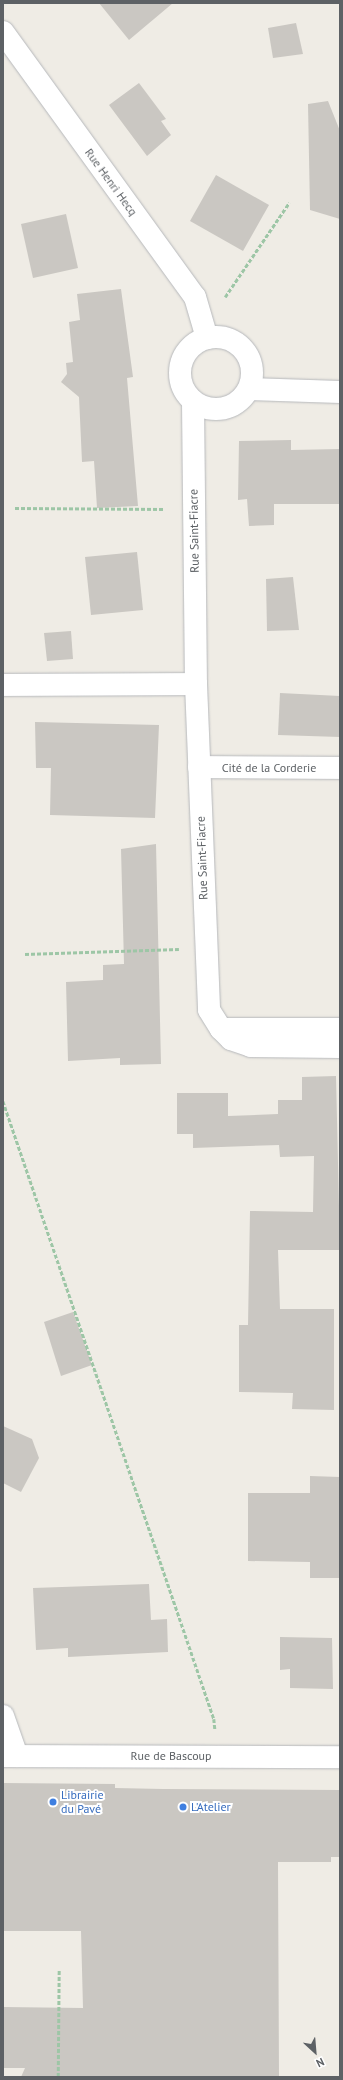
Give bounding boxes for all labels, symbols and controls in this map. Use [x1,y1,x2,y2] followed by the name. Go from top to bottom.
[82,146,140,218] street label: Rue Henri Hecq
[186,489,202,573] street label: Rue Saint-Fiacre
[222,761,316,775] street label: Cité de la Corderie
[193,816,211,900] street label: Rue Saint-Fiacre
[130,1749,212,1763] street label: Rue de Bascoup
[61,1788,104,1816] place label: Librairie du Pavé
[48,1797,58,1807] marker: Librairie du Pavé
[191,1800,231,1814] place label: L'Atelier
[178,1802,188,1812] marker: L'Atelier
[295,2032,335,2072] north arrow
[314,2055,327,2071] text: N

